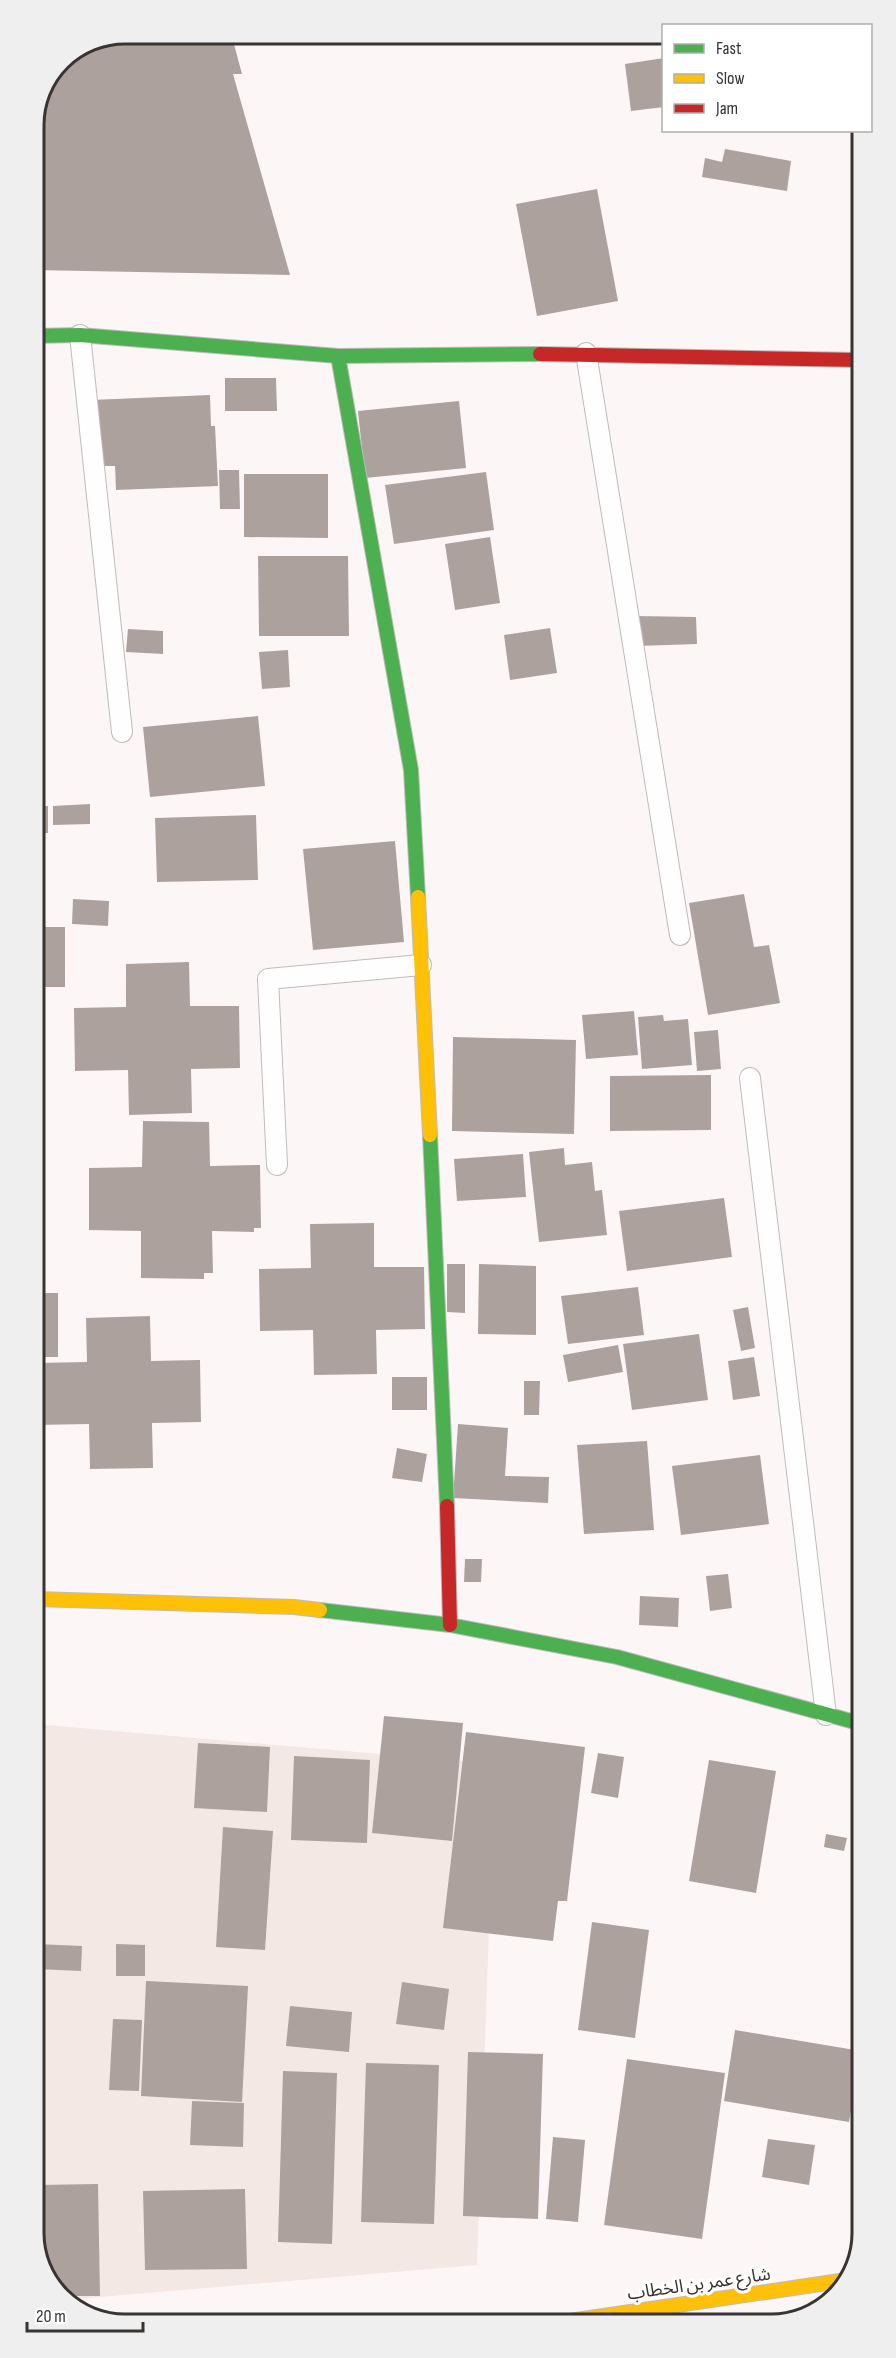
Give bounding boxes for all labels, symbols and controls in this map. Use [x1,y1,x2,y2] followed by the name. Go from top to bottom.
[662,24,872,132] legend
[716,38,742,59] text: Fast
[716,68,745,89] text: Slow
[715,98,738,119] text: Jam
[626,2264,772,2307] street label: شارع عمر بن الخطاب
[27,2295,142,2333] scale bar
[36,2306,66,2327] text: 20 m

